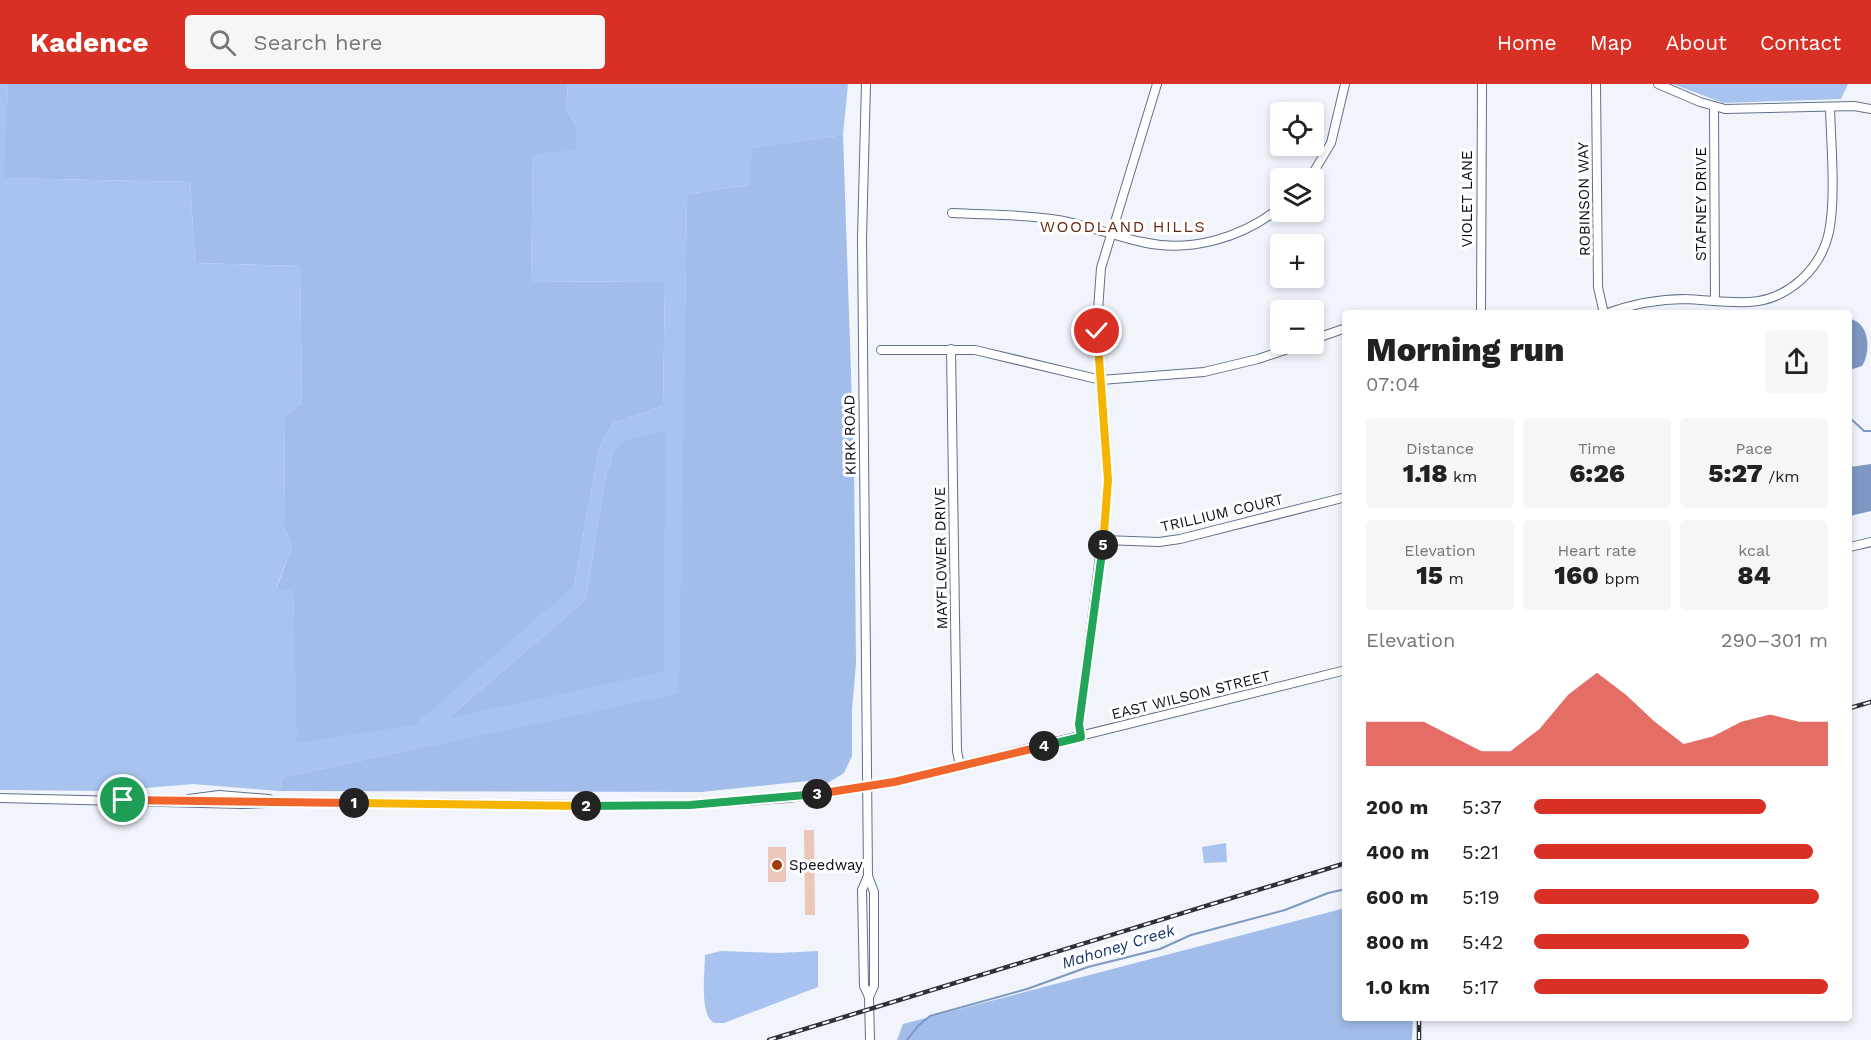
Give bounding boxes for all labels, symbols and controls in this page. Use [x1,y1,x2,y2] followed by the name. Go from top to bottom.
[185,15,605,69] search box
[30,26,149,59] text: Kadence
[206,26,239,59] icon: search
[254,30,383,55] text: Search here
[1497,30,1557,55] text: Home
[1590,30,1633,55] text: Map
[1666,30,1727,55] text: About
[1760,30,1841,55] text: Contact
[1270,102,1324,354] map controls
[1270,102,1324,156] button: locate
[1574,141,1594,256] street label: ROBINSON WAY
[1692,147,1710,261] street label: STAFNEY DRIVE
[1458,150,1476,248] street label: VIOLET LANE
[1270,168,1324,222] button: layers
[1040,217,1206,236] district label: WOODLAND HILLS
[1270,234,1324,288] button: +
[1270,300,1324,354] button: −
[1071,305,1122,356] pin
[1080,314,1113,347] icon: check
[1366,330,1565,369] text: Morning run
[1765,330,1828,393] button: share
[1366,372,1420,396] text: 07:04
[840,395,860,475] street label: KIRK ROAD
[1406,439,1474,458] text: Distance
[1578,439,1616,458] text: Time
[1735,439,1773,458] text: Pace
[1403,458,1448,488] text: 1.18
[1569,458,1625,488] text: 6:26
[1708,458,1763,488] text: 5:27
[1448,467,1477,486] text: km
[1763,467,1800,486] text: /km
[931,487,951,629] street label: MAYFLOWER DRIVE
[1159,490,1285,536] street label: TRILLIUM COURT
[1088,530,1118,560] pin: 5
[1098,535,1108,554] text: 5
[1404,541,1476,560] text: Elevation
[1557,541,1637,560] text: Heart rate
[1738,541,1770,560] text: kcal
[1416,560,1443,590] text: 15
[1554,560,1599,590] text: 160
[1737,560,1771,590] text: 84
[1443,569,1464,588] text: m
[1599,569,1640,588] text: bpm
[1366,628,1455,652] text: Elevation
[1721,628,1828,652] text: 290–301 m
[1110,667,1272,723] street label: EAST WILSON STREET
[1029,731,1059,761] pin: 4
[1039,736,1049,755] text: 4
[97,774,148,825] pin
[802,779,832,809] pin: 3
[106,783,139,816] icon: arrive
[812,784,822,803] text: 3
[339,788,369,818] pin: 1
[571,791,601,821] pin: 2
[351,793,357,812] text: 1
[1366,795,1428,819] text: 200 m
[1462,795,1502,819] text: 5:37
[581,796,591,815] text: 2
[1366,840,1429,864] text: 400 m
[1462,840,1499,864] text: 5:21
[789,856,863,874] place label: Speedway
[770,858,784,872] marker: Speedway
[1366,885,1429,909] text: 600 m
[1462,885,1500,909] text: 5:19
[1059,920,1178,973] water label: Mahoney Creek
[1366,930,1429,954] text: 800 m
[1462,930,1503,954] text: 5:42
[1366,975,1430,999] text: 1.0 km
[1462,975,1499,999] text: 5:17

